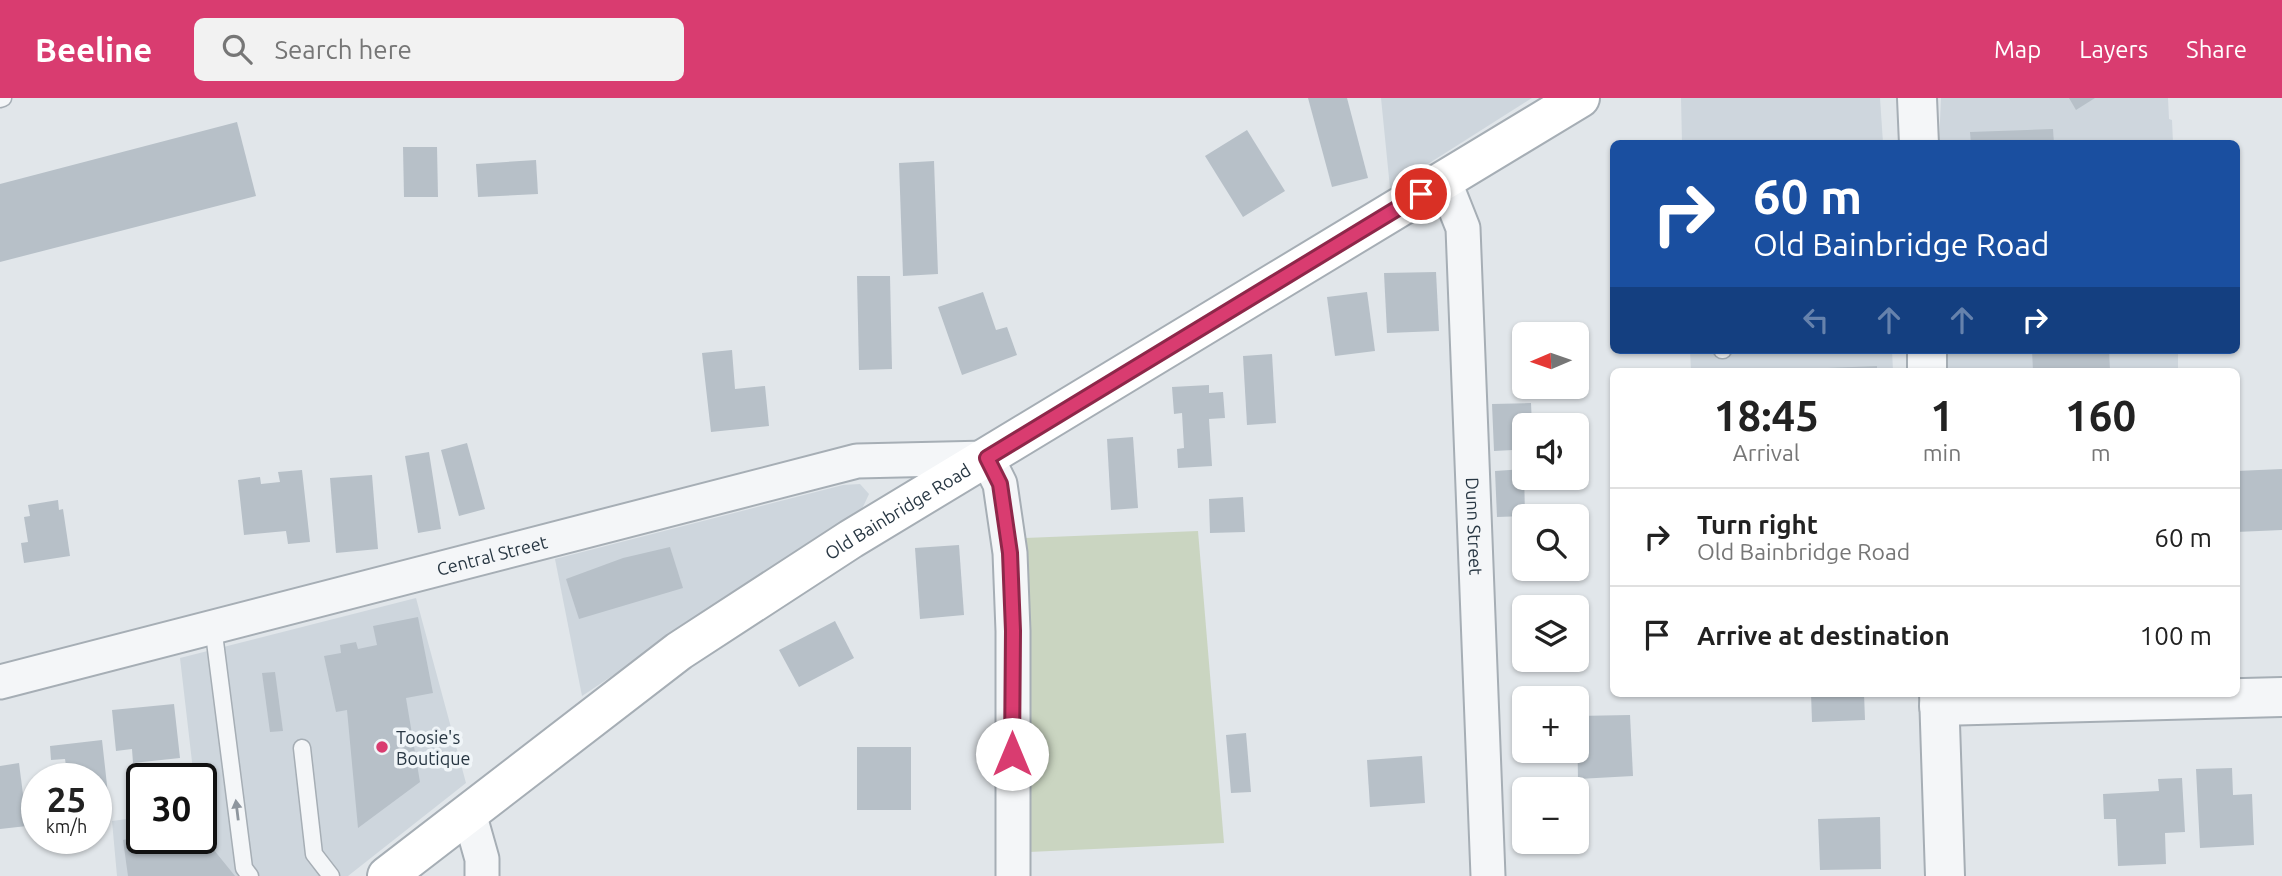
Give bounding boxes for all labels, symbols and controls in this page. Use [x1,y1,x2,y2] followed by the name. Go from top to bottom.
[194,18,684,81] search box
[218,30,256,68] icon: search
[35,31,152,68] text: Beeline
[274,35,412,64] text: Search here
[1994,36,2041,63] text: Map
[2079,36,2148,63] text: Layers
[2186,36,2247,63] text: Share
[1391,164,1451,224] pin
[1638,168,1729,259] icon: right
[1753,168,1862,223] text: 60 m
[1402,175,1440,213] icon: arrive
[1753,226,2050,262] text: Old Bainbridge Road
[1797,301,1835,339] icon: left
[1870,301,1908,339] icon: ahead
[1943,301,1981,339] icon: ahead
[2016,301,2054,339] icon: right
[1512,322,1589,399] north arrow
[1512,322,1589,854] map controls
[1714,392,1819,439] text: 18:45
[1930,392,1954,439] text: 1
[2065,392,2136,439] text: 160
[1512,413,1589,490] button: sound
[1733,440,1800,465] text: Arrival
[1923,440,1961,465] text: min
[2091,440,2111,465] text: m
[821,459,974,563] street label: Old Bainbridge Road
[1463,477,1486,575] street label: Dunn Street
[1512,504,1589,581] button: search
[1697,510,1818,539] text: Turn right
[1638,518,1676,556] icon: right
[2154,523,2212,552] text: 60 m
[434,531,549,579] street label: Central Street
[1697,539,1910,564] text: Old Bainbridge Road
[1512,595,1589,672] button: layers
[1638,616,1676,654] icon: arrive
[1697,621,1950,650] text: Arrive at destination
[2140,621,2212,650] text: 100 m
[1512,686,1589,763] button: +
[975,717,1049,791] position arrow
[396,727,470,768] place label: Toosie's Boutique
[374,739,390,755] marker: Toosie's Boutique
[126,763,217,854] speed limit sign: 30
[1512,777,1589,854] button: −
[47,779,86,819] text: 25
[231,799,242,821] one-way arrow
[46,816,87,836] text: km/h

